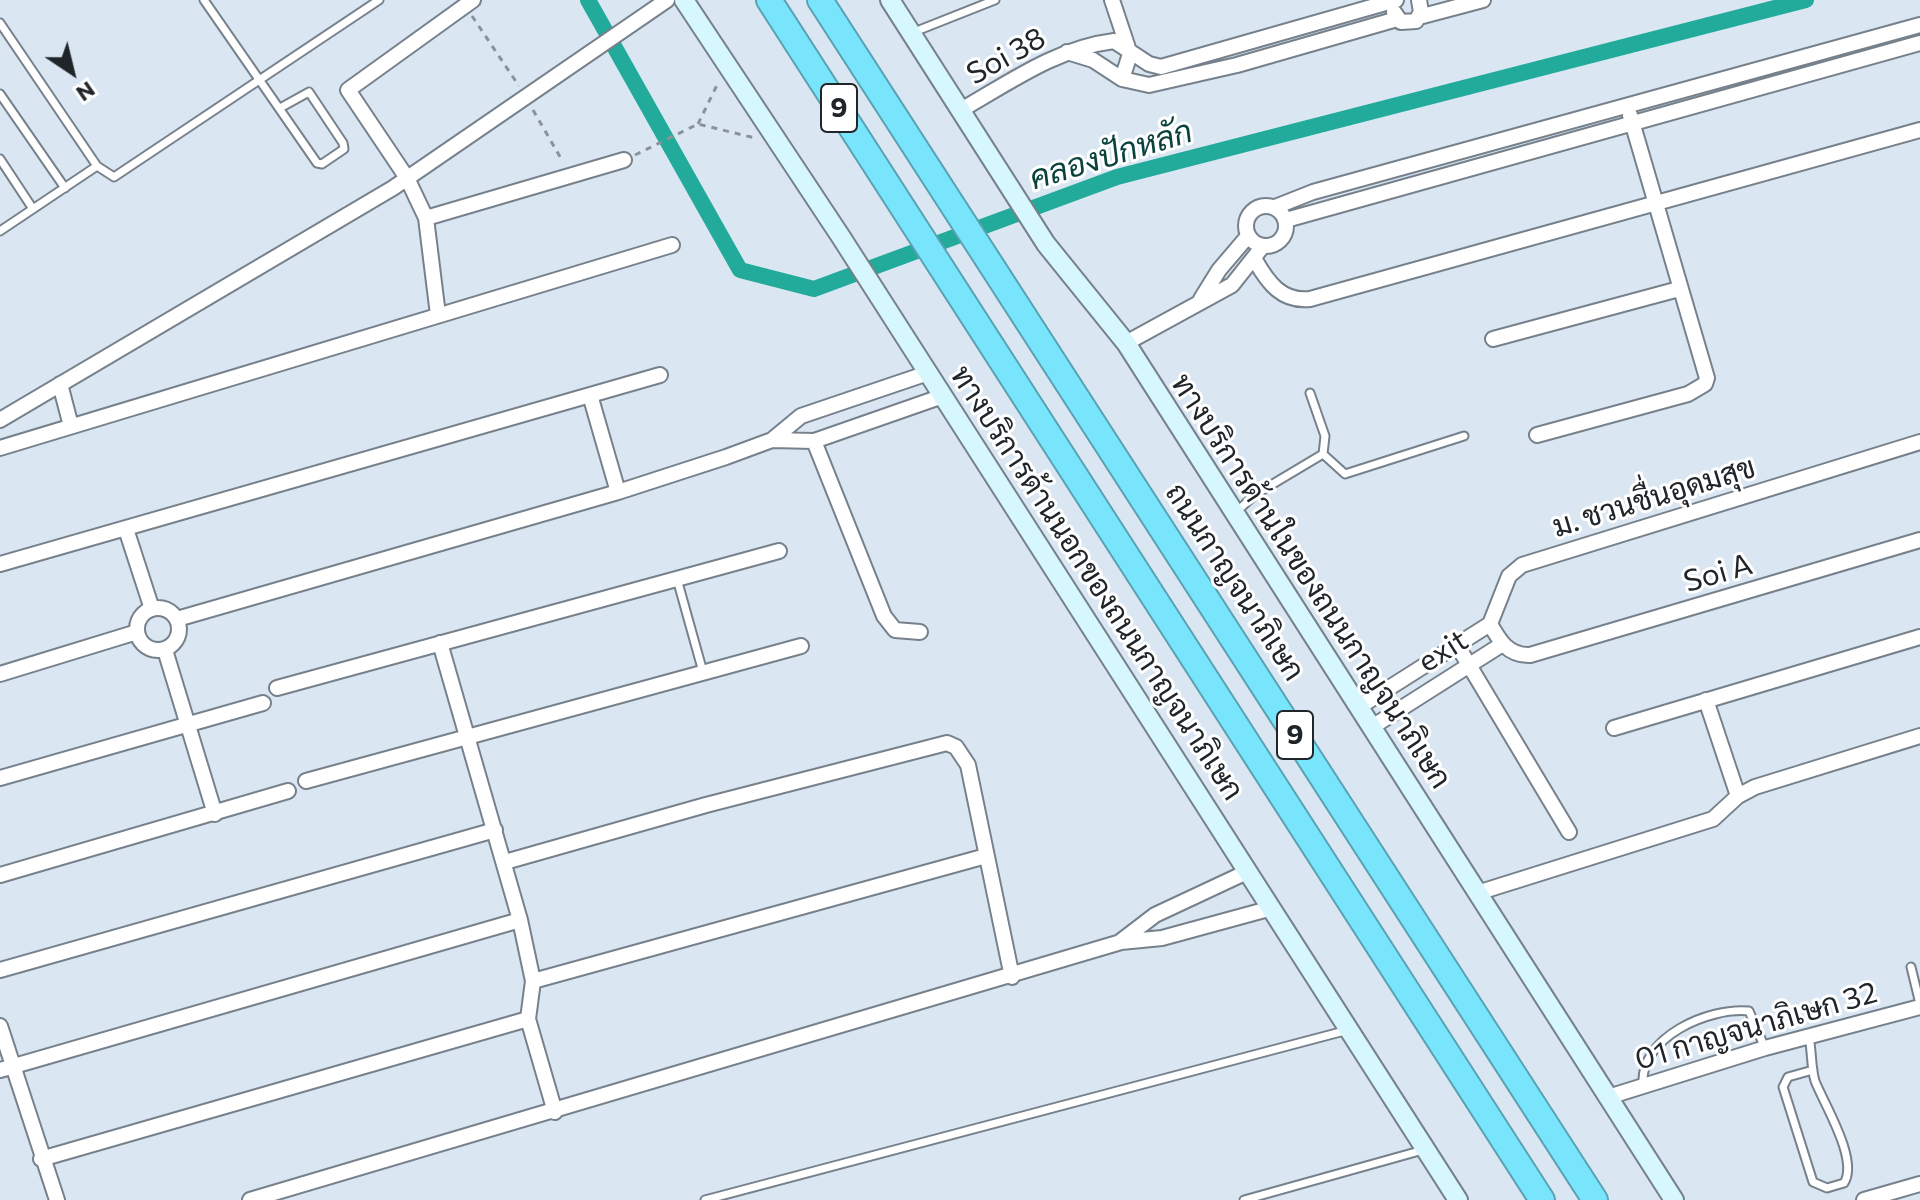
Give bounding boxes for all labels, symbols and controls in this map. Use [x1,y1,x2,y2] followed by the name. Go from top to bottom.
[960,20,1052,92] street label: Soi 38
[32,32,112,112] north arrow
[72,76,101,108] text: N
[821,84,857,132] road number: 9
[1025,112,1197,198] water label: คลองปักหลัก
[943,359,1251,807] street label: ทางบริการด้านนอกของถนนกาญจนาภิเษก
[1163,367,1459,795] street label: ทางบริการด้านในของถนนกาญจนาภิเษก
[1548,449,1760,545] street label: ม. ชวนชื่นอุดมสุข
[1158,477,1312,687] street label: ถนนกาญจนาภิเษก
[1680,546,1756,600] street label: Soi A
[1411,622,1475,680] street label: exit
[1277,711,1313,759] road number: 9
[1631,974,1881,1078] street label: 01 กาญจนาภิเษก 32

